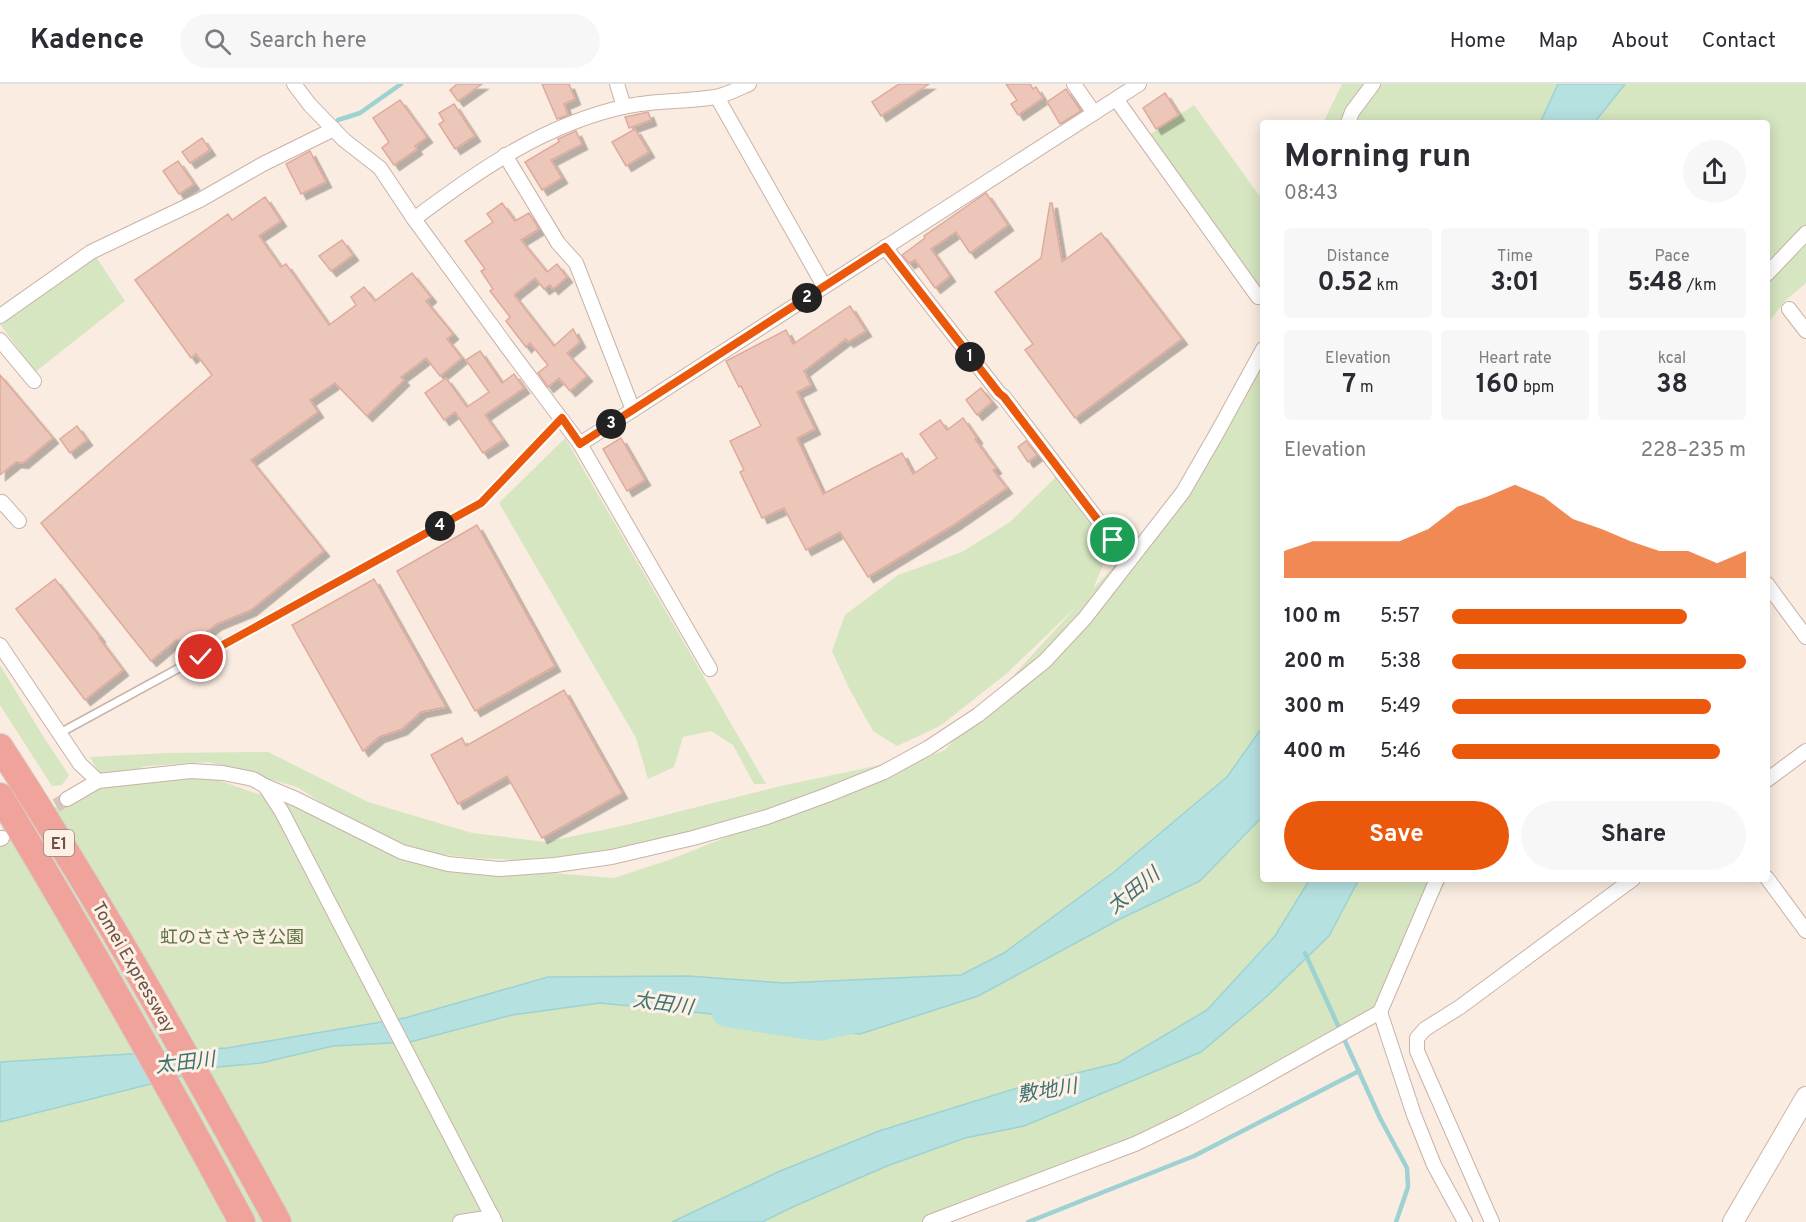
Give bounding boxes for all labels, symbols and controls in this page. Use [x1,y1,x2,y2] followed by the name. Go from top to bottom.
[180,14,600,68] search box
[30,23,144,59] text: Kadence
[201,25,234,58] icon: search
[249,28,367,55] text: Search here
[1450,28,1506,55] text: Home
[1539,28,1578,55] text: Map
[1611,28,1669,55] text: About
[1702,28,1776,55] text: Contact
[1284,137,1471,179] text: Morning run
[1683,140,1746,203] button: share
[1284,181,1338,207] text: 08:43
[1327,247,1389,267] text: Distance
[1497,247,1533,267] text: Time
[1654,247,1690,267] text: Pace
[1317,267,1373,300] text: 0.52
[1490,267,1540,300] text: 3:01
[1628,267,1683,300] text: 5:48
[1373,276,1399,296] text: km
[1683,276,1716,296] text: /km
[792,283,822,313] pin: 2
[802,288,812,308] text: 2
[955,342,985,372] pin: 1
[967,347,973,367] text: 1
[1325,349,1391,369] text: Elevation
[1478,349,1552,369] text: Heart rate
[1658,349,1686,369] text: kcal
[1342,369,1356,402] text: 7
[1476,369,1519,402] text: 160
[1656,369,1688,402] text: 38
[1356,378,1374,398] text: m
[1519,378,1554,398] text: bpm
[596,409,626,439] pin: 3
[606,414,616,434] text: 3
[1284,438,1366,464] text: Elevation
[1641,438,1746,464] text: 228–235 m
[425,511,455,541] pin: 4
[1087,514,1138,565] pin
[435,516,445,536] text: 4
[1096,523,1129,556] icon: arrive
[1284,604,1341,630] text: 100 m
[1380,604,1420,630] text: 5:57
[175,631,226,682] pin
[184,640,217,673] icon: check
[1284,649,1345,675] text: 200 m
[1380,649,1421,675] text: 5:38
[1284,694,1345,720] text: 300 m
[1380,694,1421,720] text: 5:49
[1284,739,1346,765] text: 400 m
[1380,739,1421,765] text: 5:46
[1284,801,1509,870] button: Save
[1521,801,1746,870] button: Share
[44,830,74,856] road number: E1
[1103,861,1167,921] water label: 太田川
[86,898,180,1037] street label: Tomei Expressway
[160,927,304,950] park label: 虹のささやき公園
[631,988,696,1022] water label: 太田川
[154,1047,219,1081] water label: 太田川
[1016,1074,1081,1110] water label: 敷地川

